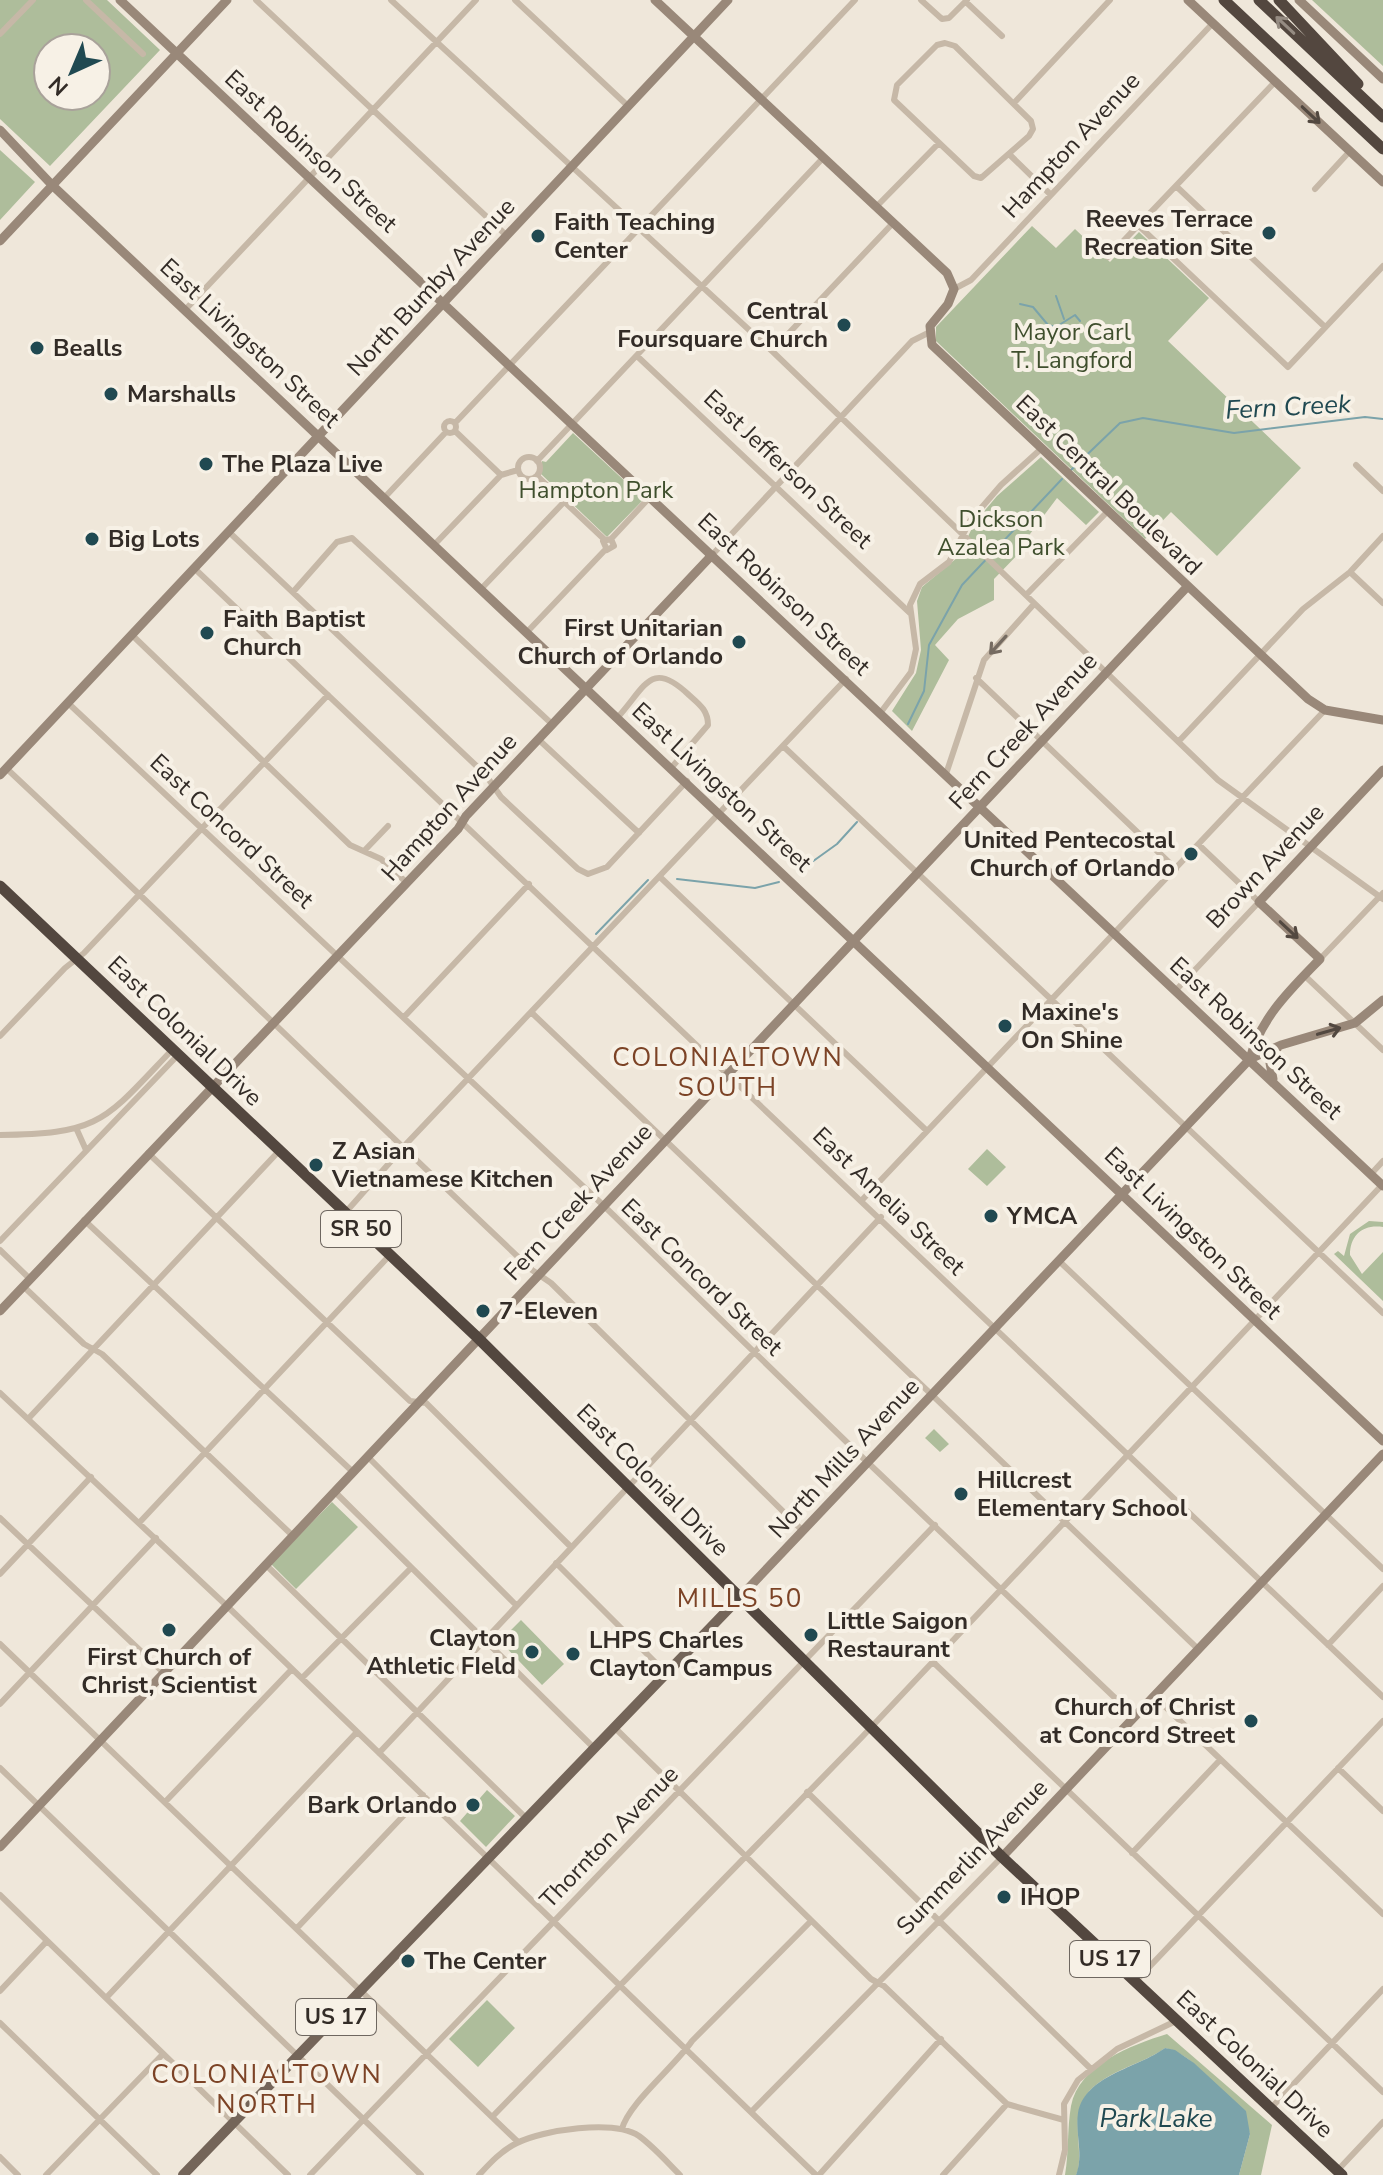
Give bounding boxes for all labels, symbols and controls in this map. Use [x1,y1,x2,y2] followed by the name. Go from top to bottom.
[1276,16,1296,34] one-way arrow
[32,32,112,112] north arrow
[218,63,405,240] street label: East Robinson Street
[995,65,1147,225] street label: Hampton Avenue
[42,69,75,102] text: N
[1301,105,1321,124] one-way arrow
[340,191,522,383] street label: North Bumby Avenue
[1084,203,1253,263] place label: Reeves Terrace Recreation Site
[554,206,715,266] place label: Faith Teaching Center
[1260,224,1278,242] marker: Reeves Terrace Recreation Site
[529,227,547,245] marker: Faith Teaching Center
[153,251,347,435] street label: East Livingston Street
[617,295,828,355] place label: Central Foursquare Church
[835,316,853,334] marker: Central Foursquare Church
[1011,316,1133,376] park label: Mayor Carl T. Langford
[53,332,123,364] place label: Bealls
[28,339,46,357] marker: Bealls
[127,378,236,410] place label: Marshalls
[697,382,880,556] street label: East Jefferson Street
[102,385,120,403] marker: Marshalls
[1224,386,1353,428] water label: Fern Creek
[1009,388,1209,582] street label: East Central Boulevard
[222,448,383,480] place label: The Plaza Live
[197,455,215,473] marker: The Plaza Live
[519,474,674,506] park label: Hampton Park
[937,503,1066,563] park label: Dickson Azalea Park
[691,506,878,683] street label: East Robinson Street
[108,523,200,555] place label: Big Lots
[83,530,101,548] marker: Big Lots
[223,603,366,663] place label: Faith Baptist Church
[517,612,723,672] place label: First Unitarian Church of Orlando
[198,624,216,642] marker: Faith Baptist Church
[730,633,748,651] marker: First Unitarian Church of Orlando
[989,634,1007,654] one-way arrow
[942,646,1104,816] street label: Fern Creek Avenue
[625,695,819,879] street label: East Livingston Street
[374,726,524,888] street label: Hampton Avenue
[143,747,321,916] street label: East Concord Street
[1199,797,1331,935] street label: Brown Avenue
[963,824,1175,884] place label: United Pentecostal Church of Orlando
[1182,845,1200,863] marker: United Pentecostal Church of Orlando
[1279,921,1299,939] one-way arrow
[101,949,269,1113] street label: East Colonial Drive
[1163,950,1350,1127] street label: East Robinson Street
[1021,996,1123,1056] place label: Maxine's On Shine
[996,1017,1014,1035] marker: Maxine's On Shine
[1315,1023,1341,1038] one-way arrow
[612,1040,844,1105] district label: COLONIALTOWN SOUTH
[497,1117,659,1287] street label: Fern Creek Avenue
[806,1120,973,1283] street label: East Amelia Street
[331,1135,553,1195] place label: Z Asian Vietnamese Kitchen
[1097,1140,1289,1327] street label: East Livingston Street
[307,1156,325,1174] marker: Z Asian Vietnamese Kitchen
[614,1191,790,1363] street label: East Concord Street
[1006,1200,1077,1232] place label: YMCA
[982,1207,1000,1225] marker: YMCA
[321,1211,401,1247] road number: SR 50
[499,1295,598,1327] place label: 7-Eleven
[474,1302,492,1320] marker: 7-Eleven
[761,1371,927,1545] street label: North Mills Avenue
[570,1397,736,1563] street label: East Colonial Drive
[977,1464,1188,1524] place label: Hillcrest Elementary School
[952,1485,970,1503] marker: Hillcrest Elementary School
[677,1581,803,1616] district label: MILLS 50
[827,1605,968,1665] place label: Little Saigon Restaurant
[160,1621,178,1639] marker: First Church of Christ, Scientist
[366,1622,516,1682] place label: Clayton Athletic FIeld
[589,1624,772,1684] place label: LHPS Charles Clayton Campus
[802,1626,820,1644] marker: Little Saigon Restaurant
[81,1641,257,1701] place label: First Church of Christ, Scientist
[523,1643,541,1661] marker: Clayton Athletic FIeld
[564,1645,582,1663] marker: LHPS Charles Clayton Campus
[1039,1691,1236,1751] place label: Church of Christ at Concord Street
[1242,1712,1260,1730] marker: Church of Christ at Concord Street
[533,1759,685,1915] street label: Thornton Avenue
[889,1772,1055,1942] street label: Summerlin Avenue
[307,1789,457,1821] place label: Bark Orlando
[464,1796,482,1814] marker: Bark Orlando
[1020,1881,1080,1913] place label: IHOP
[995,1888,1013,1906] marker: IHOP
[1070,1941,1150,1977] road number: US 17
[424,1945,547,1977] place label: The Center
[399,1952,417,1970] marker: The Center
[1170,1983,1340,2145] street label: East Colonial Drive
[296,1999,376,2035] road number: US 17
[151,2057,383,2122] district label: COLONIALTOWN NORTH
[1099,2101,1213,2136] water label: Park Lake

